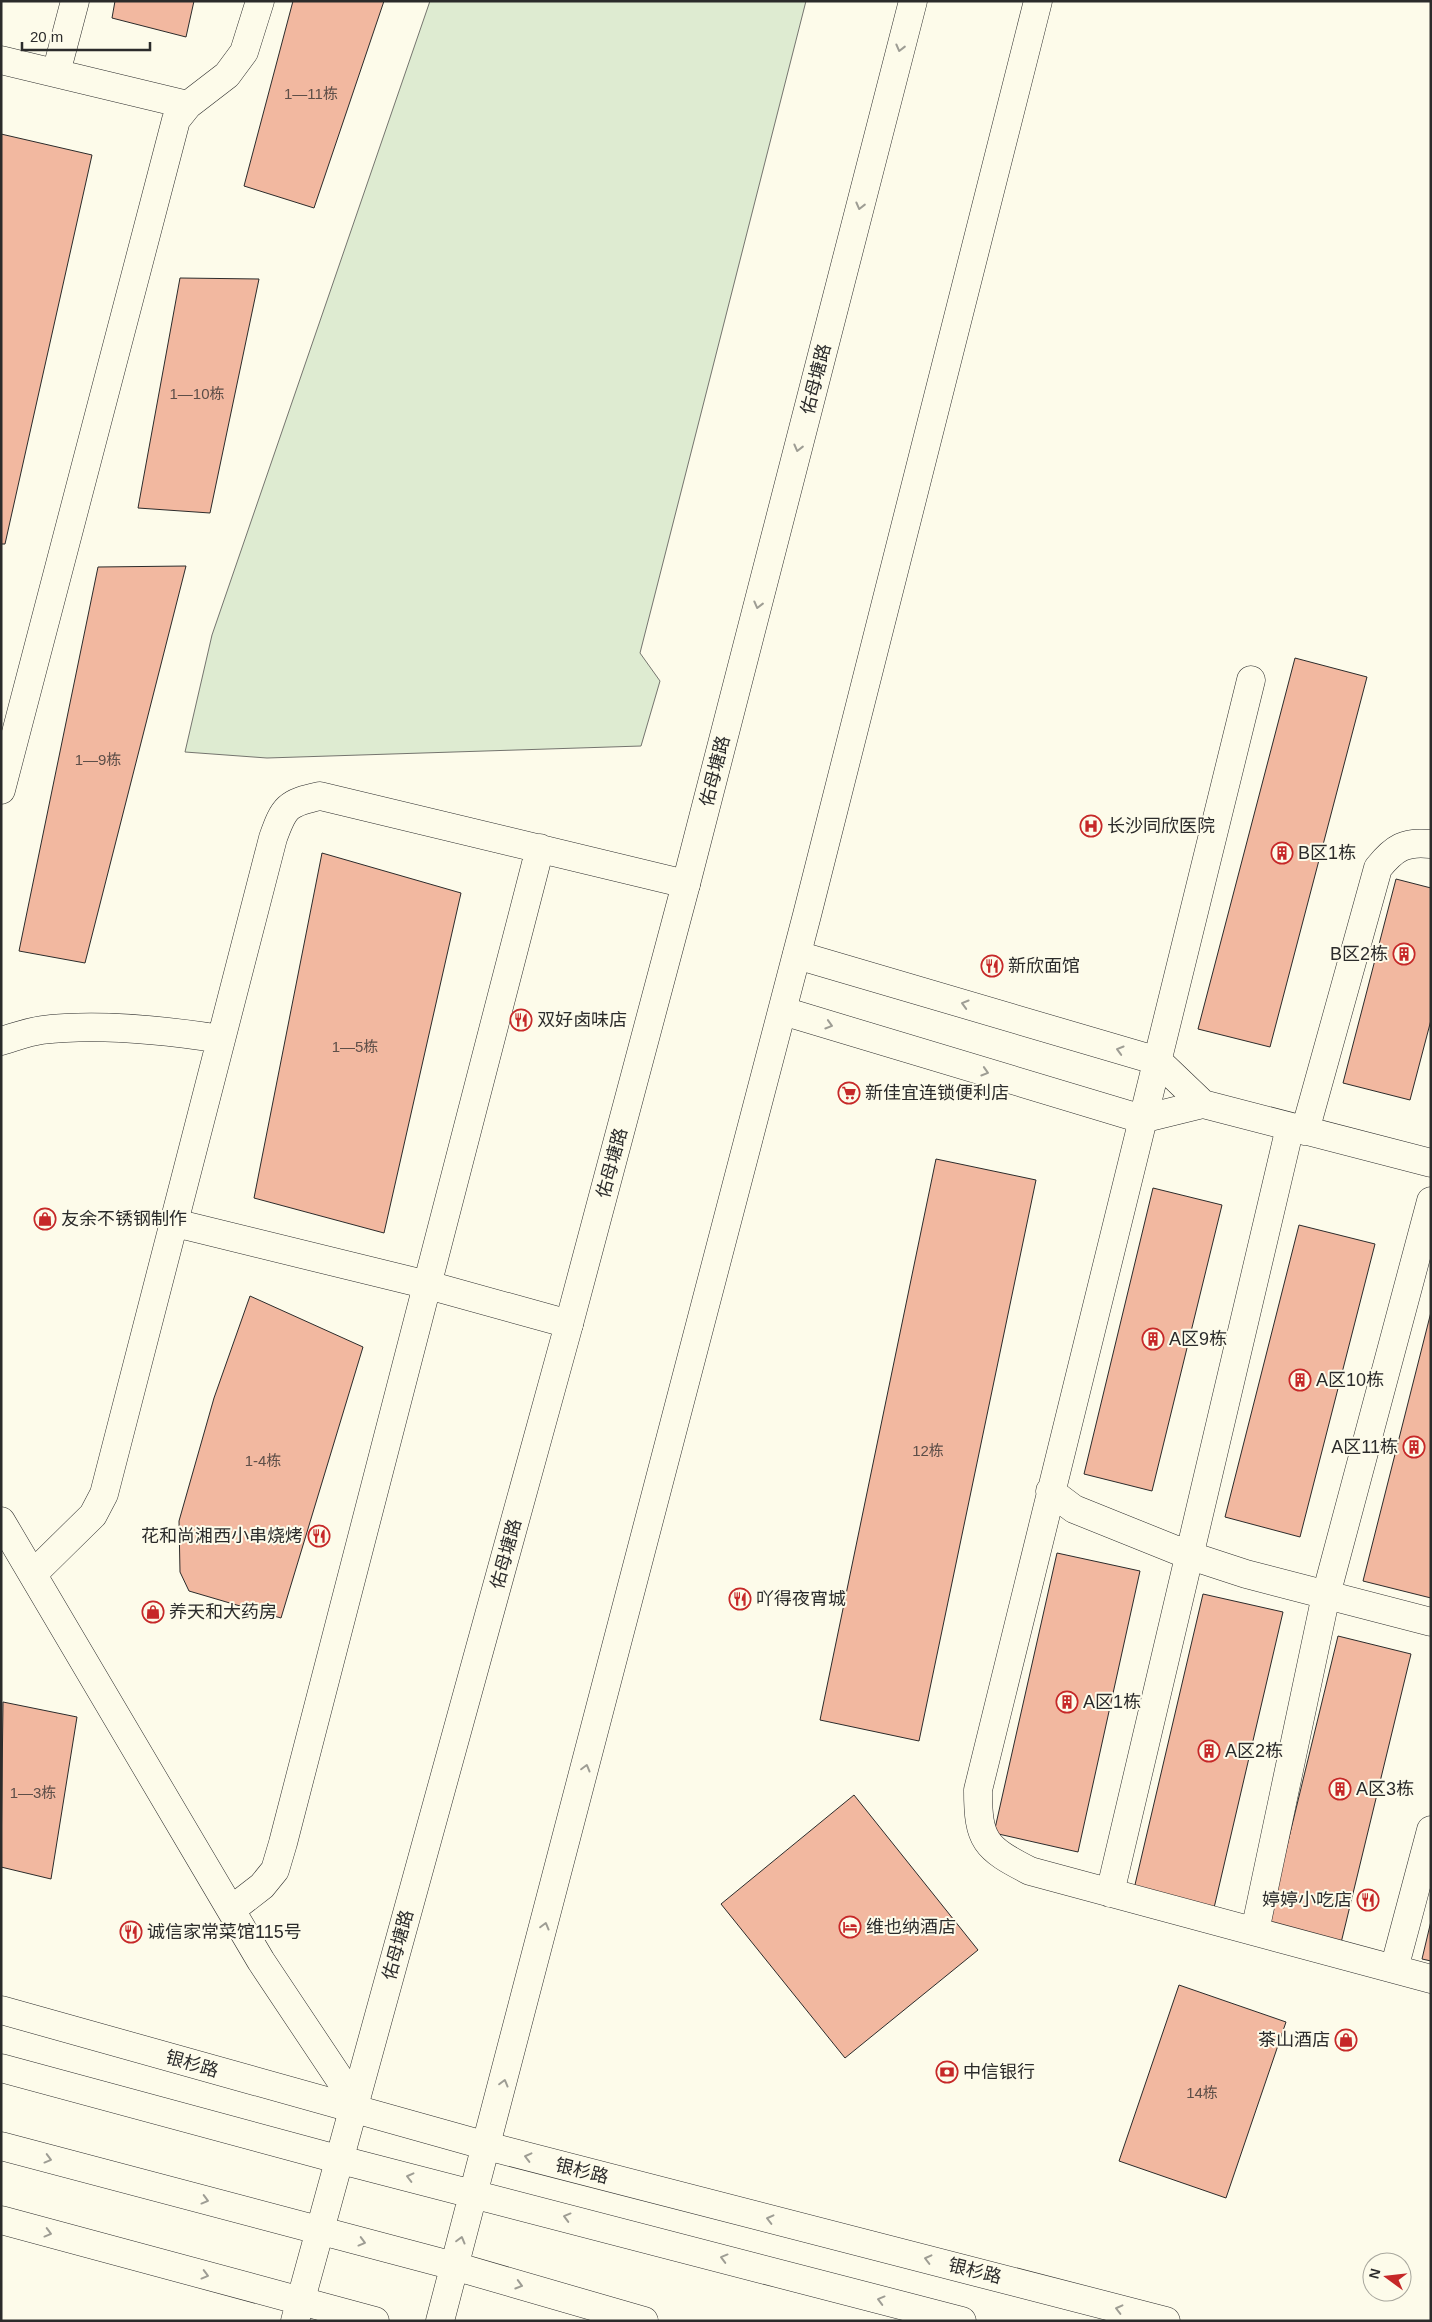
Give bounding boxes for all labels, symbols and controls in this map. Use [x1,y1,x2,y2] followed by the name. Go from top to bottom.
[22,20,150,52] scale bar
[30,28,63,45] text: 20 m
[896,44,906,52] one-way arrow
[284,85,338,102] house number: 1—11栋
[855,201,866,210] one-way arrow
[798,342,834,416] street label: 佑母塘路
[169,385,225,402] house number: 1—10栋
[793,444,804,452] one-way arrow
[753,601,763,609] one-way arrow
[697,734,733,808] street label: 佑母塘路
[75,751,121,768] house number: 1—9栋
[1079,814,1103,838] hospital icon: 长沙同欣医院
[1107,816,1215,836] place label: 长沙同欣医院
[1270,841,1294,865] building icon: B区1栋
[1298,843,1356,863] place label: B区1栋
[1392,942,1416,966] building icon: B区2栋
[1330,944,1388,964] place label: B区2栋
[980,954,1004,978] restaurant icon: 新欣面馆
[1008,956,1080,976] place label: 新欣面馆
[961,1000,969,1010] one-way arrow
[509,1008,533,1032] restaurant icon: 双好卤味店
[537,1010,627,1030] place label: 双好卤味店
[825,1019,833,1029] one-way arrow
[332,1038,378,1055] house number: 1—5栋
[1117,1046,1125,1056] one-way arrow
[980,1066,989,1076] one-way arrow
[837,1081,861,1105] supermarket icon: 新佳宜连锁便利店
[865,1083,1009,1103] place label: 新佳宜连锁便利店
[593,1126,631,1200] street label: 佑母塘路
[33,1207,57,1231] shop icon: 友余不锈钢制作
[61,1209,187,1229] place label: 友余不锈钢制作
[1141,1327,1165,1351] building icon: A区9栋
[1169,1329,1227,1349] place label: A区9栋
[1288,1368,1312,1392] building icon: A区10栋
[1316,1370,1384,1390] place label: A区10栋
[1402,1435,1426,1459] building icon: A区11栋
[1331,1437,1398,1457] place label: A区11栋
[912,1442,944,1459] house number: 12栋
[245,1452,281,1469] house number: 1-4栋
[487,1517,525,1591] street label: 佑母塘路
[307,1524,331,1548] restaurant icon: 花和尚湘西小串烧烤
[141,1526,303,1546] place label: 花和尚湘西小串烧烤
[728,1587,752,1611] restaurant icon: 吖得夜宵城
[756,1589,846,1609] place label: 吖得夜宵城
[141,1600,165,1624] shop icon: 养天和大药房
[169,1602,277,1622] place label: 养天和大药房
[1055,1690,1079,1714] building icon: A区1栋
[1083,1692,1141,1712] place label: A区1栋
[1197,1739,1221,1763] building icon: A区2栋
[1225,1741,1283,1761] place label: A区2栋
[580,1765,590,1773] one-way arrow
[1328,1777,1352,1801] building icon: A区3栋
[1356,1779,1414,1799] place label: A区3栋
[10,1784,56,1801] house number: 1—3栋
[1356,1888,1380,1912] restaurant icon: 婷婷小吃店
[1262,1890,1352,1910] place label: 婷婷小吃店
[379,1908,417,1982] street label: 佑母塘路
[838,1915,862,1939] hotel icon: 维也纳酒店
[866,1917,956,1937] place label: 维也纳酒店
[119,1920,143,1944] restaurant icon: 诚信家常菜馆115号
[147,1922,302,1942] place label: 诚信家常菜馆115号
[539,1922,549,1930] one-way arrow
[1334,2028,1358,2052] shop icon: 茶山酒店
[1258,2030,1330,2050] place label: 茶山酒店
[163,2047,221,2081] street label: 银杉路
[935,2060,959,2084] bank icon: 中信银行
[963,2062,1035,2082] place label: 中信银行
[498,2078,509,2087] one-way arrow
[1186,2084,1218,2101] house number: 14栋
[525,2152,533,2162] one-way arrow
[44,2153,52,2163] one-way arrow
[553,2155,611,2187] street label: 银杉路
[405,2172,414,2183] one-way arrow
[201,2195,209,2205] one-way arrow
[562,2212,571,2223] one-way arrow
[766,2214,775,2225] one-way arrow
[44,2227,53,2238] one-way arrow
[358,2236,367,2247] one-way arrow
[455,2236,465,2244] one-way arrow
[1362,2252,1412,2302] north arrow
[721,2254,729,2264] one-way arrow
[924,2255,932,2265] one-way arrow
[946,2255,1004,2287] street label: 银杉路
[1365,2267,1383,2281] text: N
[201,2269,210,2280] one-way arrow
[515,2279,523,2289] one-way arrow
[878,2295,886,2305] one-way arrow
[1115,2304,1124,2314] one-way arrow

